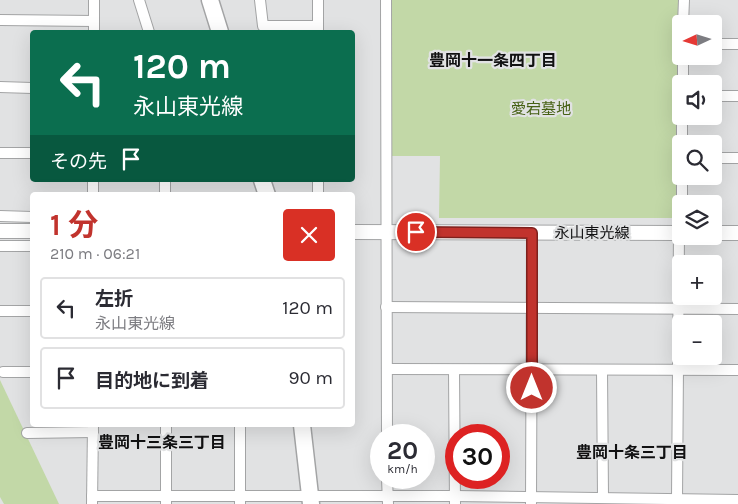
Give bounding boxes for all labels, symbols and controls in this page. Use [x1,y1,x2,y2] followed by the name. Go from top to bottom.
[672,15,722,65] north arrow
[672,15,722,365] map controls
[133,46,231,87] text: 120 m
[50,50,115,115] icon: left
[429,51,557,70] district label: 豊岡十一条四丁目
[672,75,722,125] button: sound
[133,94,243,120] text: 永山東光線
[511,100,571,118] park label: 愛宕墓地
[672,135,722,185] button: search
[117,145,145,173] icon: arrive
[50,151,107,173] text: その先
[672,195,722,245] button: layers
[50,207,98,243] text: 1 分
[283,209,335,261] button: close
[395,211,437,253] pin
[402,218,430,246] icon: arrive
[554,224,630,242] street label: 永山東光線
[50,244,140,263] text: 210 m · 06:21
[672,255,722,305] button: +
[95,288,133,310] text: 左折
[52,294,80,322] icon: left
[282,297,333,319] text: 120 m
[95,314,175,333] text: 永山東光線
[672,315,722,365] button: −
[505,361,557,413] position arrow
[52,364,80,392] icon: arrive
[288,367,333,389] text: 90 m
[95,370,209,392] text: 目的地に到着
[445,424,510,489] speed limit sign: 30
[98,433,226,452] district label: 豊岡十三条三丁目
[387,436,418,465] text: 20
[576,443,688,462] district label: 豊岡十条三丁目
[387,462,418,476] text: km/h

